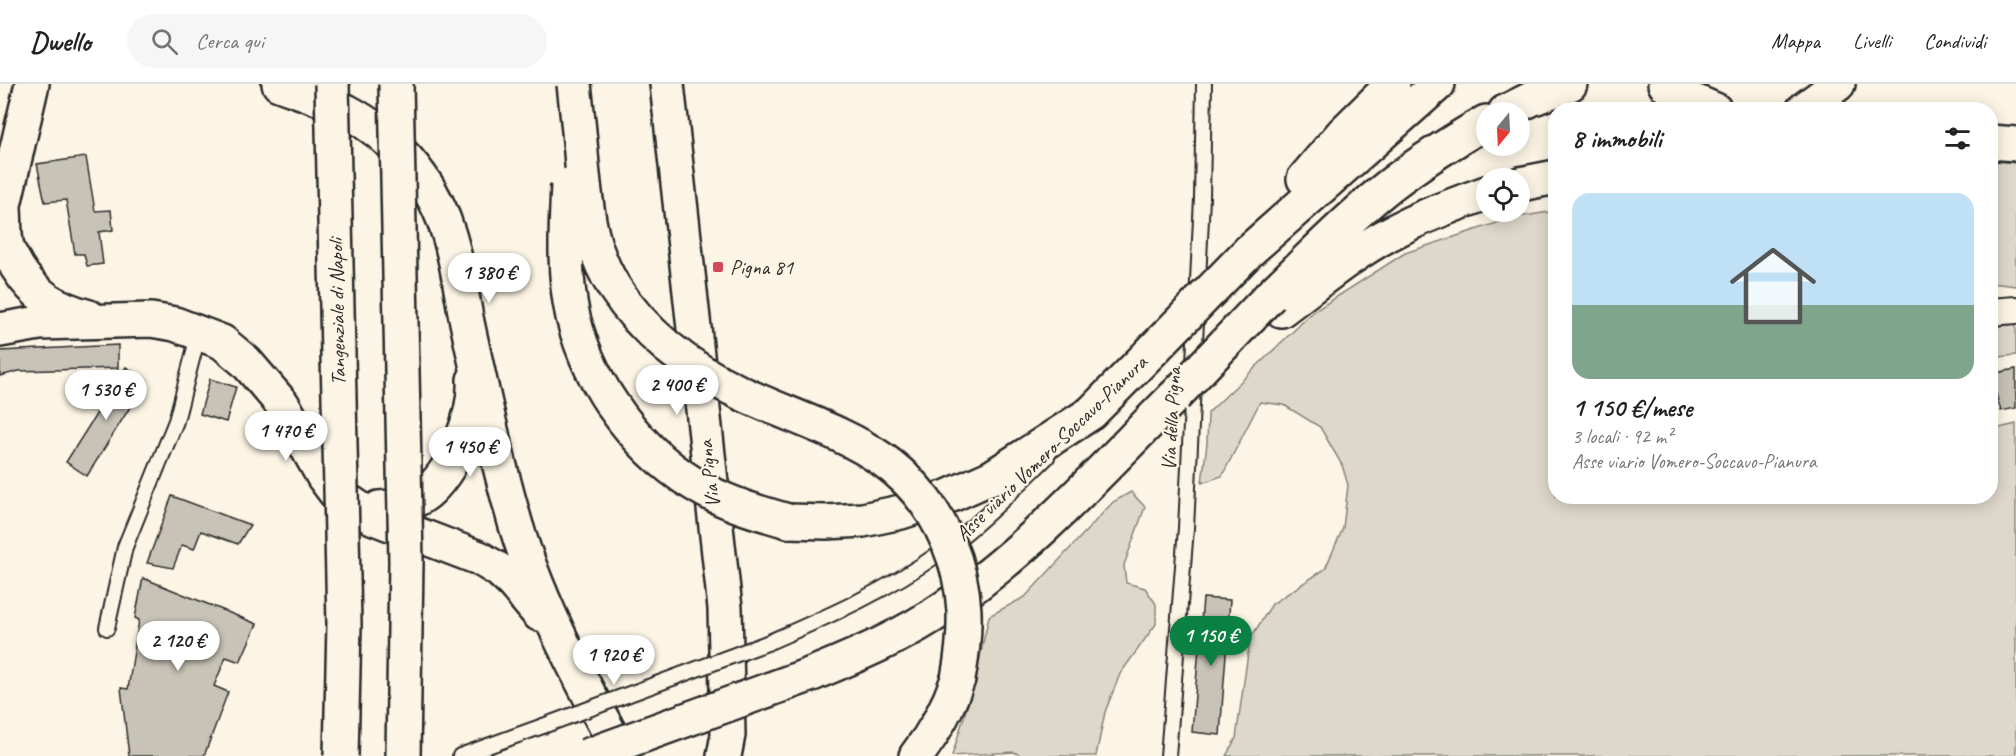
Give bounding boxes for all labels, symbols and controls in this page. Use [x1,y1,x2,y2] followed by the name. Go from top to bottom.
[127,14,547,68] search box
[30,24,91,59] text: Dwello
[148,25,181,58] icon: search
[196,27,264,55] text: Cerca qui
[1771,28,1820,54] text: Mappa
[1853,28,1891,54] text: Livelli
[1924,28,1986,54] text: Condividi
[1476,102,1530,156] north arrow
[1476,102,1530,222] map controls
[1572,122,1662,155] text: 8 immobili
[1941,122,1974,155] icon: filters
[1476,168,1530,222] button: locate
[1719,232,1827,340] icon: home
[323,235,351,386] street label: Tangenziale di Napoli
[434,253,544,304] pin: 1 380 €
[730,254,795,280] place label: Pigna 81
[462,260,516,285] text: 1 380 €
[711,260,725,274] marker: Pigna 81
[950,348,1154,547] street label: Asse viario Vomero-Soccavo-Pianura
[1155,364,1187,471] street label: Via della Pigna
[622,365,732,416] pin: 2 400 €
[51,370,161,421] pin: 1 530 €
[650,372,704,397] text: 2 400 €
[79,377,133,402] text: 1 530 €
[1572,391,1693,424] text: 1 150 €/mese
[231,411,341,462] pin: 1 470 €
[259,418,313,443] text: 1 470 €
[1572,424,1672,449] text: 3 locali · 92 m²
[415,427,525,478] pin: 1 450 €
[443,434,497,459] text: 1 450 €
[692,437,726,509] street label: Via Pigna
[1572,449,1817,474] text: Asse viario Vomero-Soccavo-Pianura
[1156,616,1266,667] pin: 1 150 €
[123,621,233,672] pin: 2 120 €
[1184,623,1238,648] text: 1 150 €
[151,628,205,653] text: 2 120 €
[559,635,669,686] pin: 1 920 €
[587,642,641,667] text: 1 920 €

